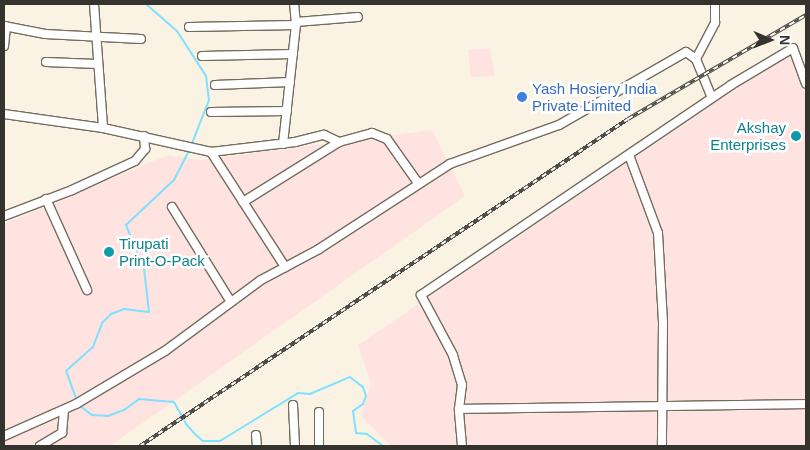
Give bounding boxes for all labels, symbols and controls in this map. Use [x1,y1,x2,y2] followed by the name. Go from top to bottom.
[745,15,795,65] north arrow
[777,35,793,45] text: N
[532,79,657,114] place label: Yash Hosiery India Private Limited
[516,91,528,103] marker: Yash Hosiery India Private Limited
[710,118,786,153] place label: Akshay Enterprises
[790,130,802,142] marker: Akshay Enterprises
[119,234,205,269] place label: Tirupati Print-O-Pack
[103,246,115,258] marker: Tirupati Print-O-Pack

